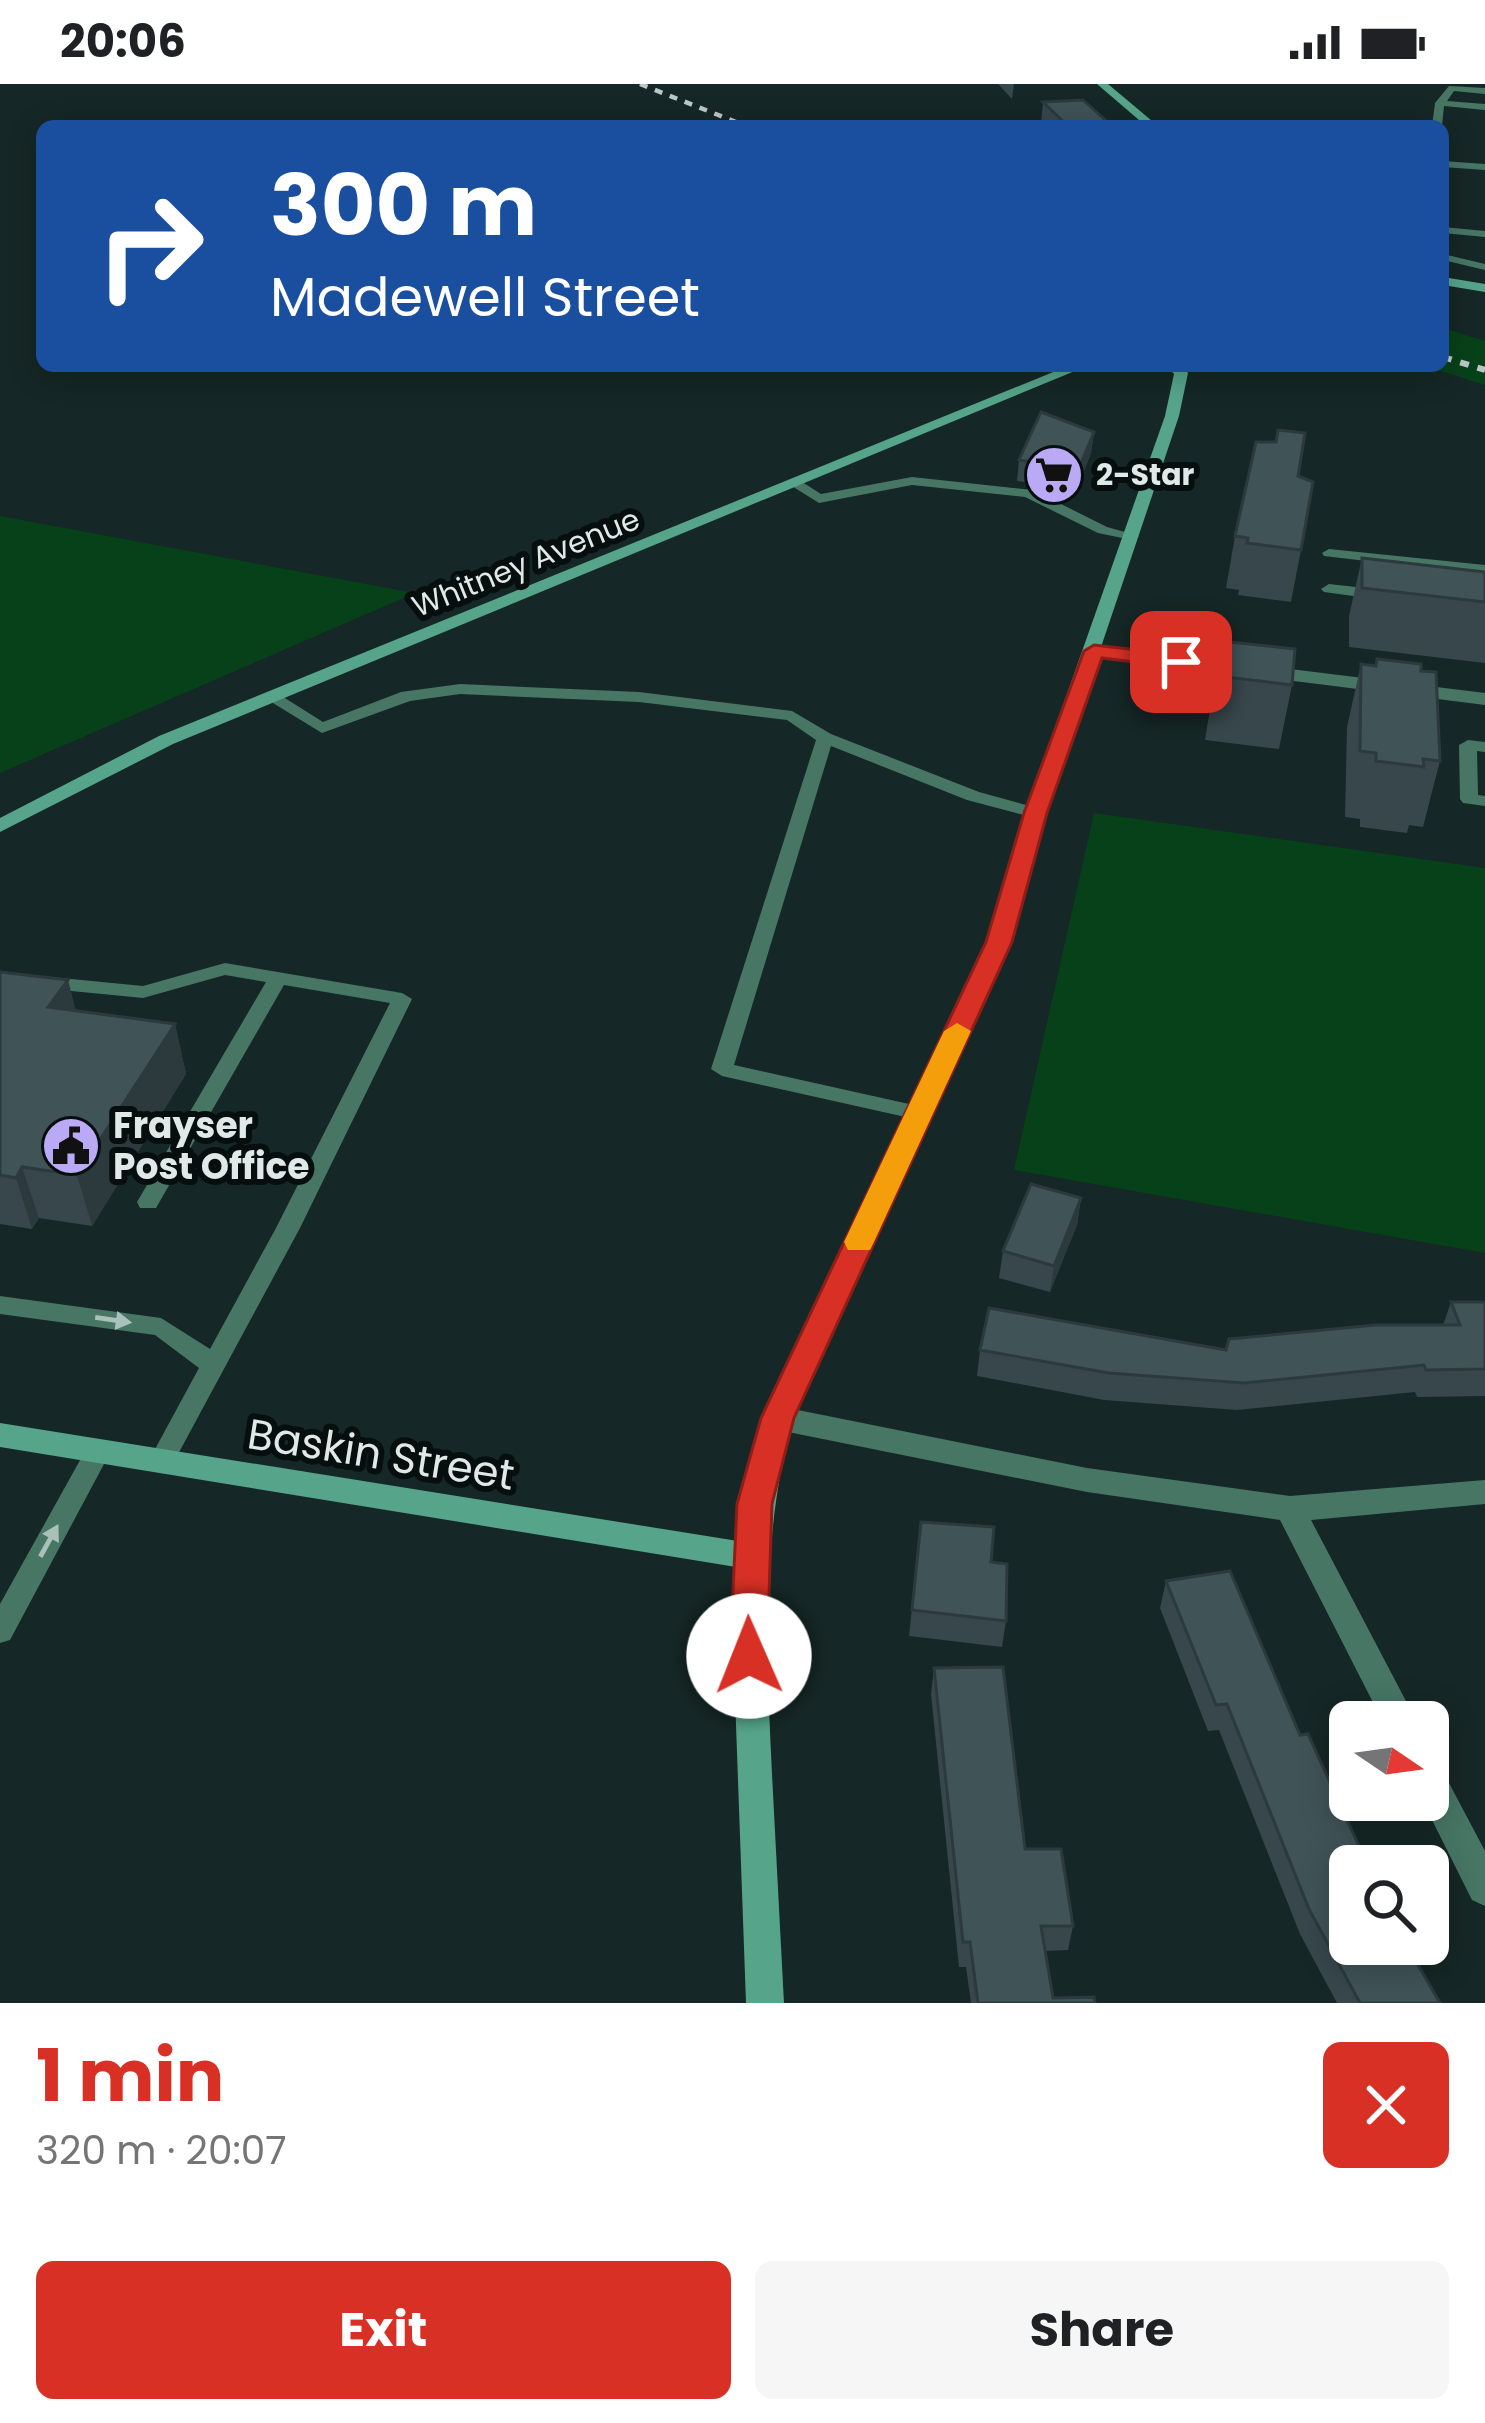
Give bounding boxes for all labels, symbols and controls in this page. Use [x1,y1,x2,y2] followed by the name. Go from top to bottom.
[60,10,186,73] text: 20:06
[270,147,537,264] text: 300 m
[72,168,228,324] icon: right
[270,259,700,335] text: Madewell Street
[1023,444,1085,506] supermarket icon: 2-Star
[1096,453,1195,496] place label: 2-Star
[406,497,646,628] street label: Whitney Avenue
[1130,611,1232,713] pin
[1148,629,1214,695] icon: arrive
[113,1100,310,1192] place label: Frayser Post Office
[40,1115,102,1177] public building icon: Frayser Post Office
[94,1311,132,1330] one-way arrow
[243,1404,518,1505] street label: Baskin Street
[38,1524,59,1558] one-way arrow
[686,1593,812,1719] position arrow
[1329,1701,1449,1821] north arrow
[1329,1701,1449,1965] map controls
[1329,1845,1449,1965] button: search
[36,2025,224,2126] text: 1 min
[1323,2042,1449,2168] button: close
[36,2123,287,2178] text: 320 m · 20:07
[36,2261,731,2399] button: Exit
[755,2261,1449,2399] button: Share

